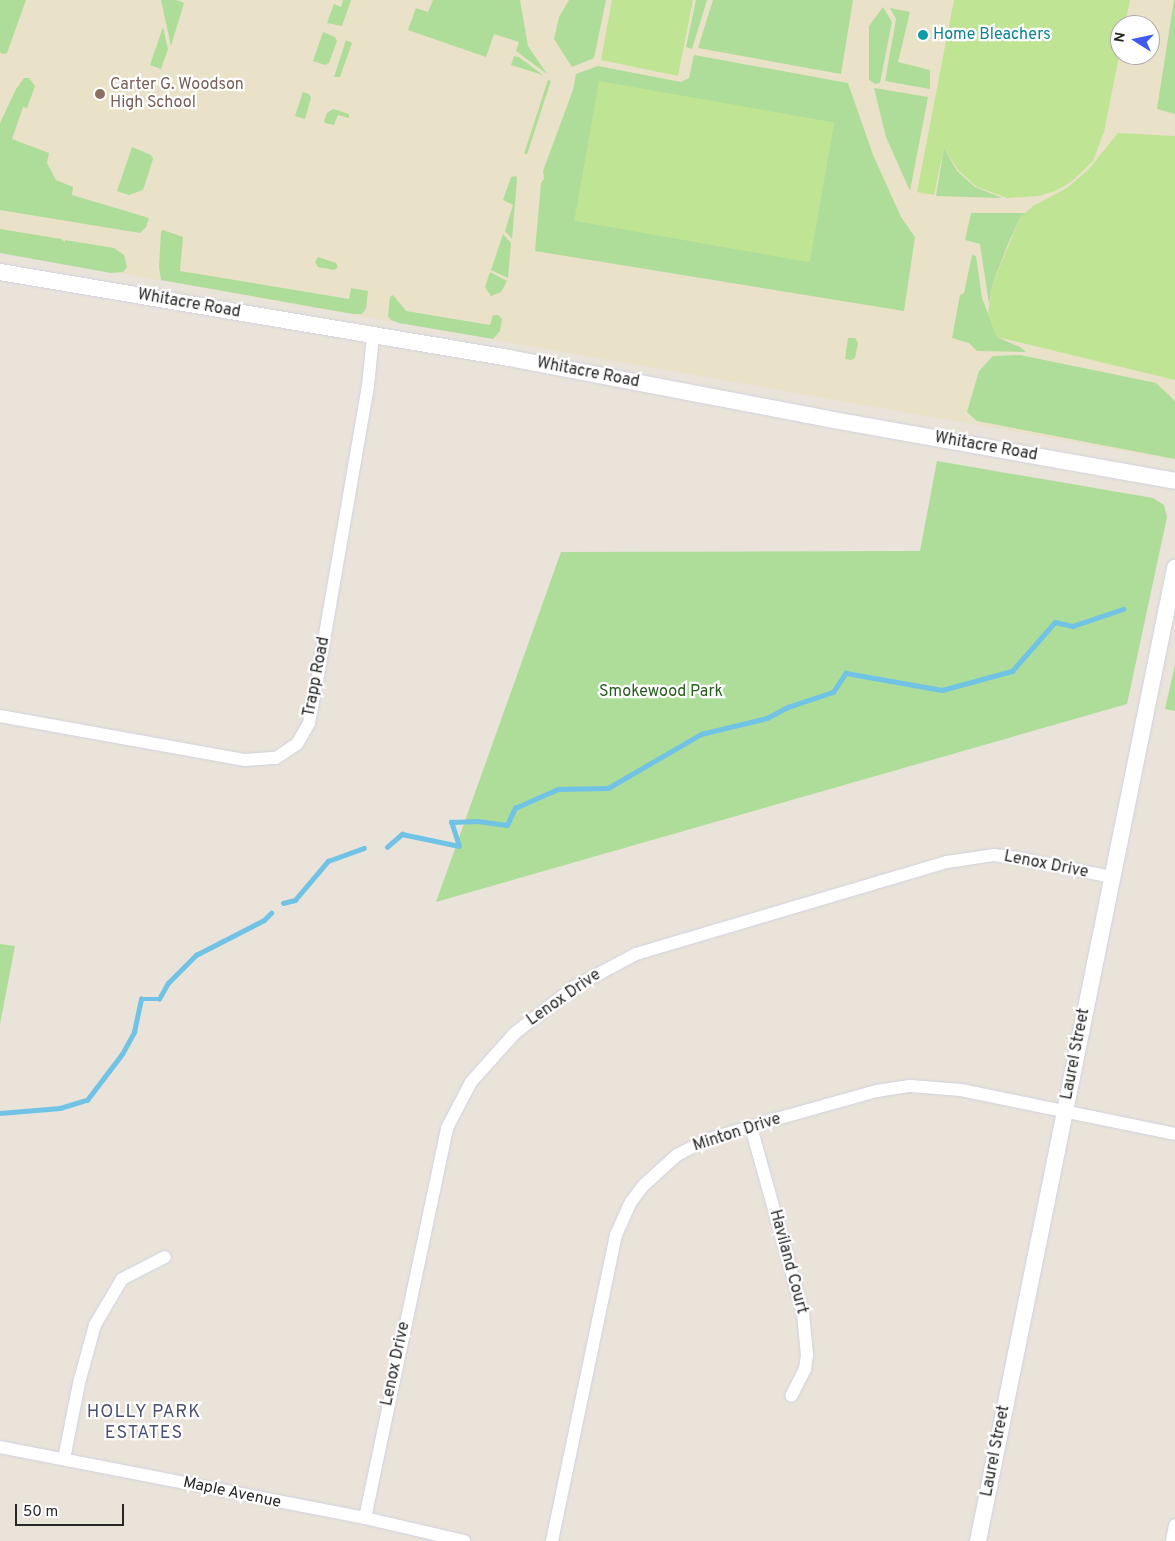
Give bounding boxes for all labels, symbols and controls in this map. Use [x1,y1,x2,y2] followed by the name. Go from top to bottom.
[1110,15,1160,65] north arrow
[933,25,1051,45] place label: Home Bleachers
[917,29,929,41] marker: Home Bleachers
[1111,31,1130,44] text: N
[110,75,244,113] place label: Carter G. Woodson High School
[94,88,106,100] marker: Carter G. Woodson High School
[136,285,242,323] street label: Whitacre Road
[535,354,641,392] street label: Whitacre Road
[933,428,1039,466] street label: Whitacre Road
[300,635,334,719] street label: Trapp Road
[599,682,723,702] park label: Smokewood Park
[1002,847,1090,883] street label: Lenox Drive
[523,966,605,1030] street label: Lenox Drive
[1058,1007,1094,1101] street label: Laurel Street
[691,1110,783,1156] street label: Minton Drive
[765,1208,811,1316] street label: Haviland Court
[378,1320,414,1408] street label: Lenox Drive
[85,1403,203,1446] district label: HOLLY PARK ESTATES
[978,1404,1014,1498] street label: Laurel Street
[181,1473,283,1513] street label: Maple Avenue
[18,1494,126,1526] scale bar
[23,1503,58,1522] text: 50 m

